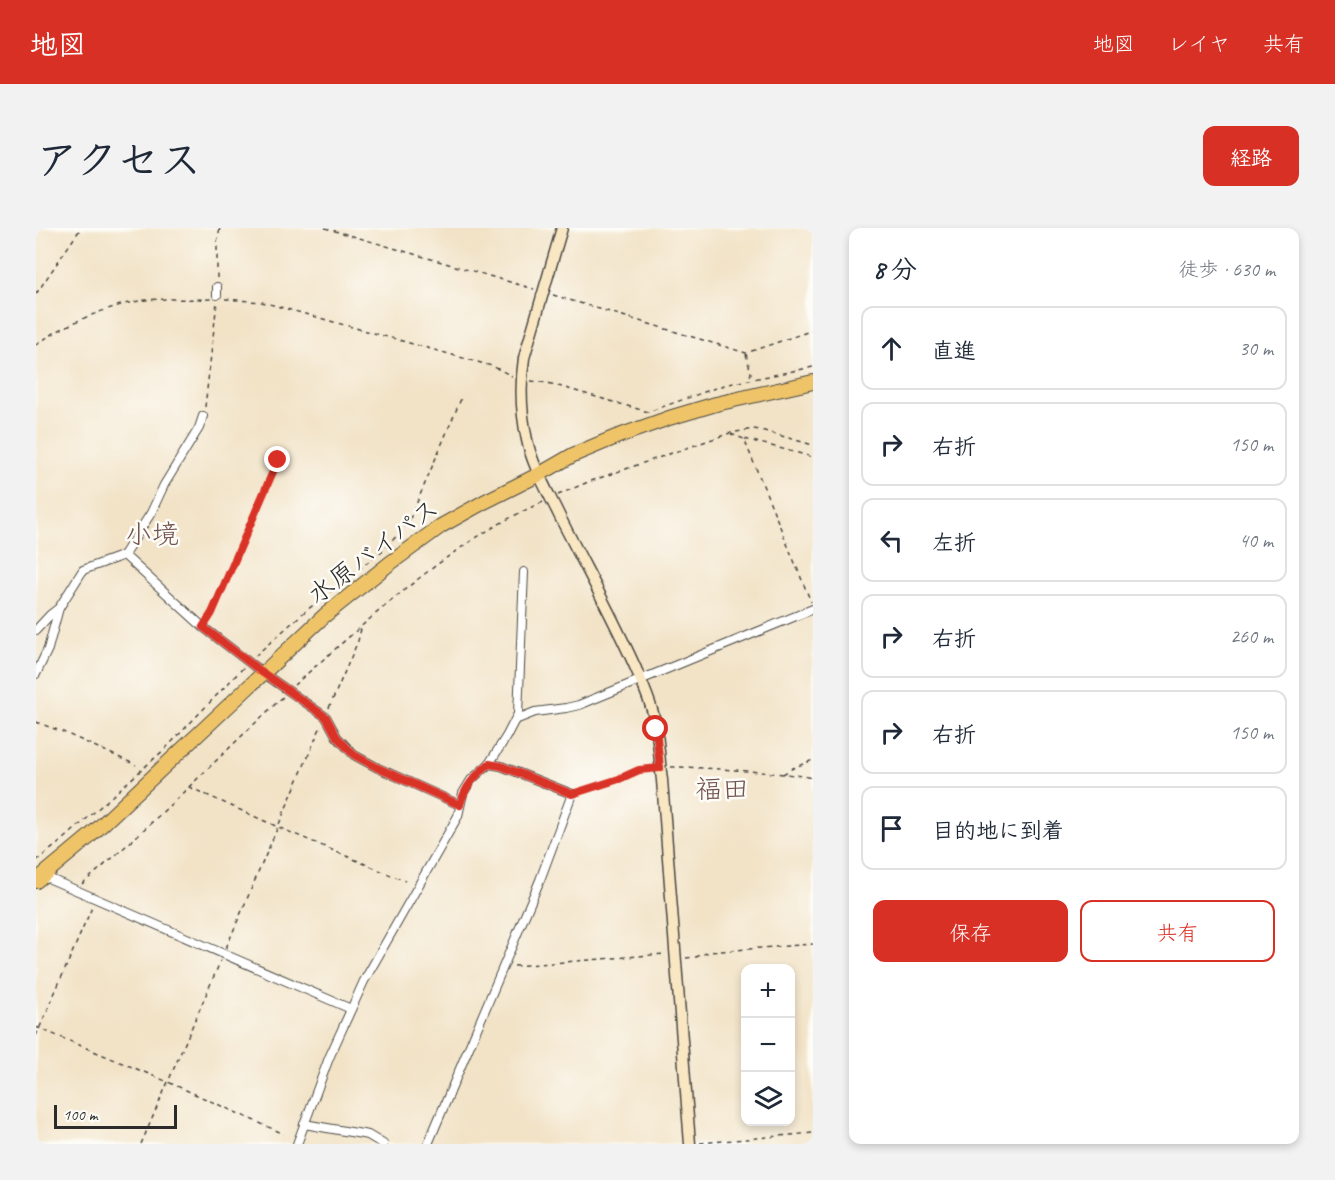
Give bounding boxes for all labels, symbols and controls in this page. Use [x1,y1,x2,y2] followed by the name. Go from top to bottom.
[30,27,86,62] text: 地図
[1093,31,1135,57] text: 地図
[1168,31,1230,57] text: レイヤ
[1263,31,1305,57] text: 共有
[1203,126,1299,186] button: 経路
[36,134,201,187] text: アクセス
[873,253,917,286] text: 8 分
[1179,257,1275,282] text: 徒歩 · 630 m
[875,332,908,365] icon: ahead
[1239,336,1273,361] text: 30 m
[932,337,976,365] text: 直進
[875,428,908,461] icon: right
[1230,432,1273,457] text: 150 m
[932,433,976,461] text: 右折
[264,446,290,472] route end
[301,491,445,611] street label: 水原バイパス
[125,517,179,551] district label: 小境
[875,524,908,557] icon: left
[1239,528,1273,553] text: 40 m
[932,529,976,557] text: 左折
[875,620,908,653] icon: right
[1230,624,1273,649] text: 260 m
[932,625,976,653] text: 右折
[642,715,668,741] route start
[875,716,908,749] icon: right
[1230,720,1273,745] text: 150 m
[932,721,976,749] text: 右折
[695,772,749,806] district label: 福田
[875,812,908,845] icon: arrive
[932,817,1064,845] text: 目的地に到着
[873,900,1068,962] button: 保存
[1080,900,1275,962] button: 共有
[741,964,795,1126] map controls
[741,964,795,1018] button: +
[741,1018,795,1072] button: −
[741,1072,795,1126] button: layers
[54,1102,177,1130] scale bar
[63,1105,97,1125] text: 100 m

